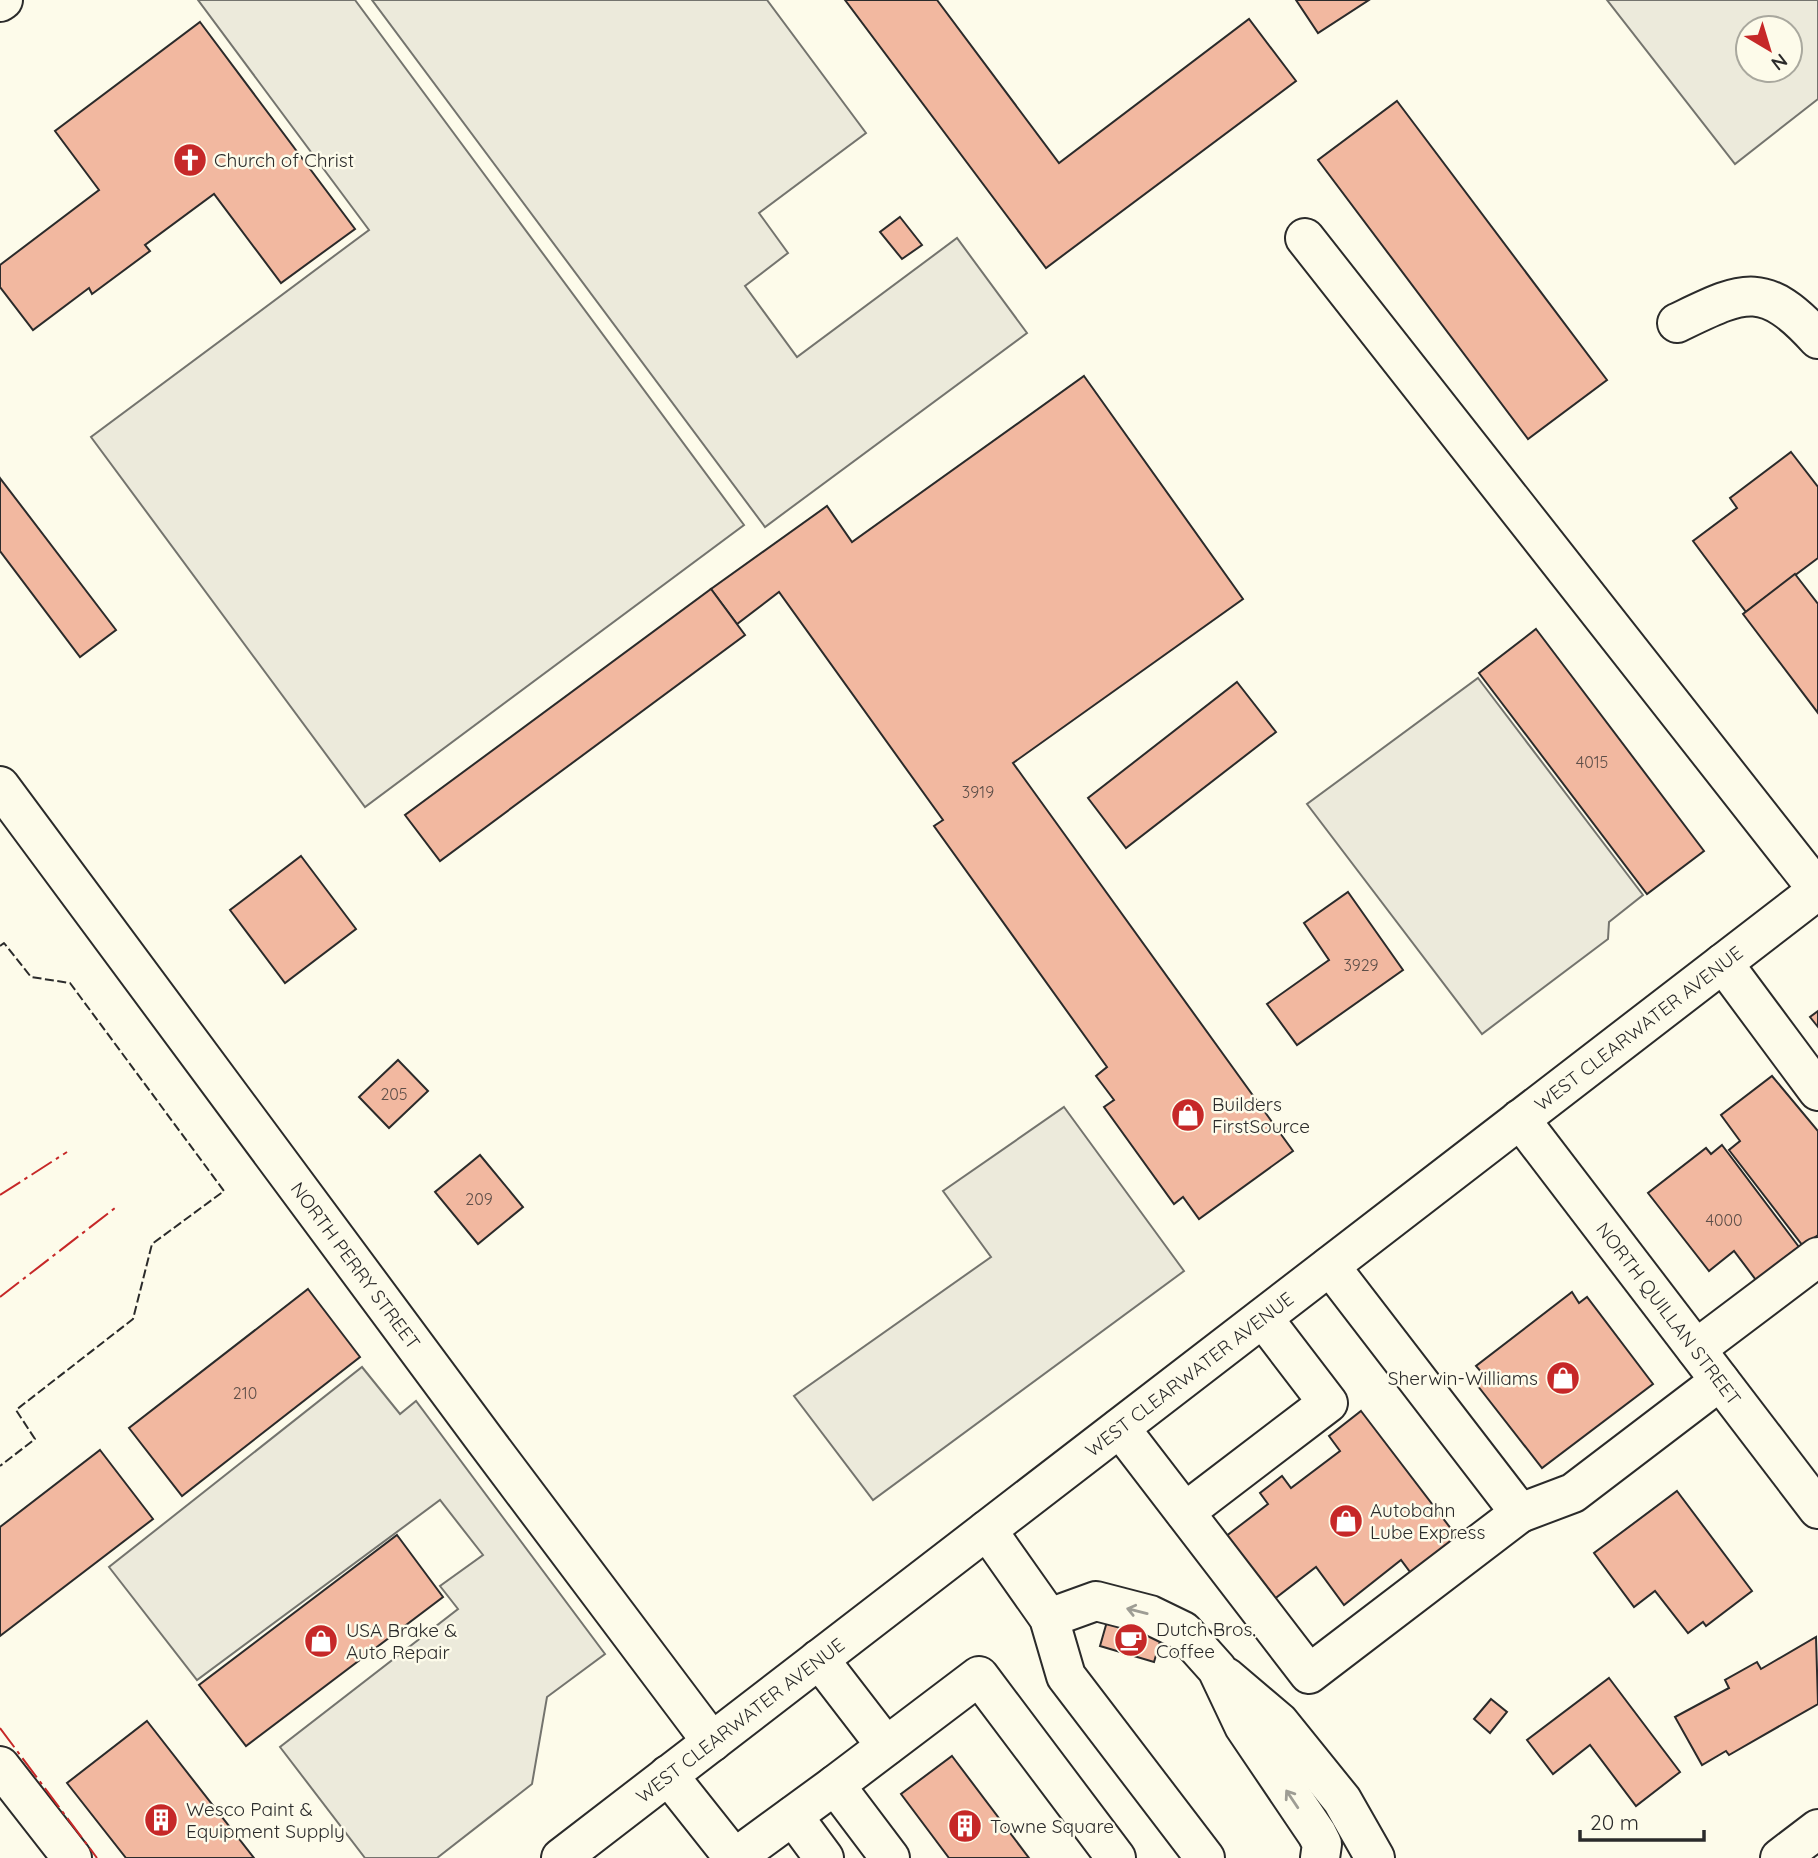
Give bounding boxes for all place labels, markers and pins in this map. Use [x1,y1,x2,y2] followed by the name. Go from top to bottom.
[171,141,209,179] church icon: Church of Christ
[214,148,354,172] place label: Church of Christ
[1212,1092,1310,1138] place label: Builders FirstSource
[1169,1096,1207,1134] shop icon: Builders FirstSource
[1544,1359,1582,1397] shop icon: Sherwin-Williams
[1388,1366,1538,1390] place label: Sherwin-Williams
[1370,1498,1485,1544] place label: Autobahn Lube Express
[1327,1502,1365,1540] shop icon: Autobahn Lube Express
[1156,1617,1256,1663] place label: Dutch Bros. Coffee
[346,1618,457,1664] place label: USA Brake & Auto Repair
[1112,1621,1150,1659] cafe icon: Dutch Bros. Coffee
[302,1622,340,1660] shop icon: USA Brake & Auto Repair
[186,1797,345,1843] place label: Wesco Paint & Equipment Supply
[142,1801,180,1839] building icon: Wesco Paint & Equipment Supply
[946,1807,984,1845] building icon: Towne Square
[990,1814,1114,1838] place label: Towne Square

